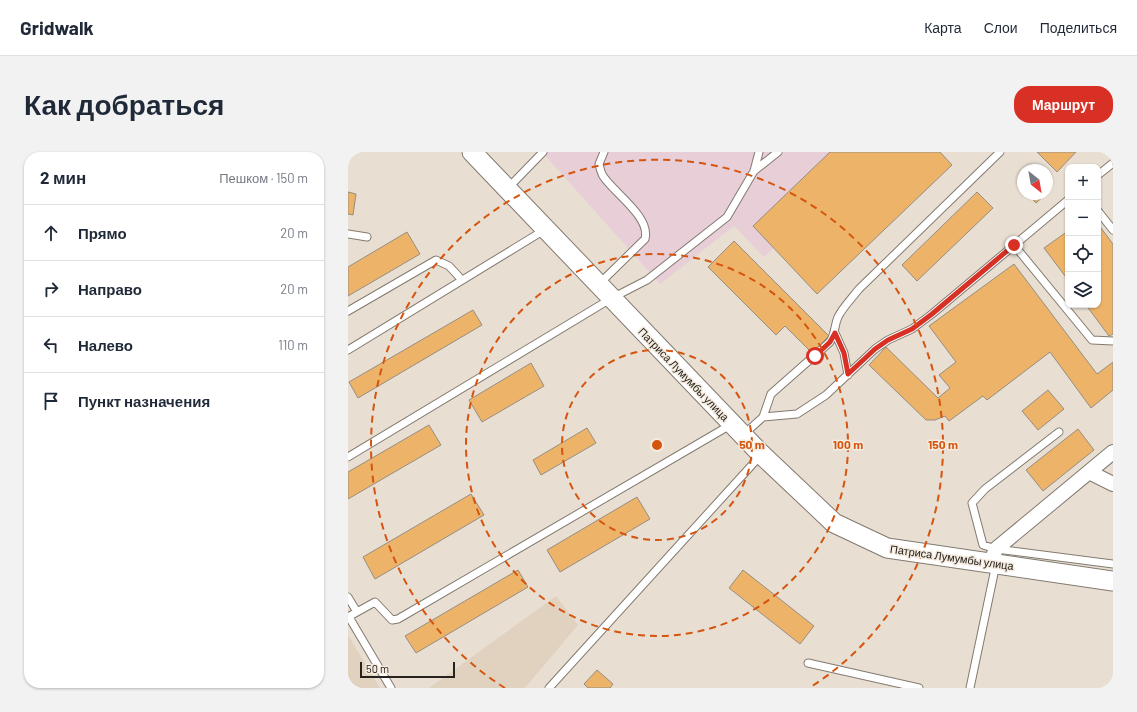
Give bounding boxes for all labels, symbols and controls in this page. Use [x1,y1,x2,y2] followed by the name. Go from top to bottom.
[20,16,94,39] text: Gridwalk
[924,19,962,36] text: Карта
[984,19,1018,36] text: Слои
[1040,19,1117,36] text: Поделиться
[1014,86,1113,123] button: Маршрут
[24,87,224,121] text: Как добраться
[1017,164,1053,200] north arrow
[1065,164,1101,308] map controls
[1065,164,1101,200] button: +
[40,167,86,187] text: 2 мин
[219,170,308,186] text: Пешком · 150 m
[1065,200,1101,236] button: −
[40,222,62,244] icon: ahead
[78,224,127,242] text: Прямо
[280,225,308,241] text: 20 m
[1005,236,1023,254] route end
[1065,236,1101,272] button: locate
[1065,272,1101,308] button: layers
[40,278,62,300] icon: right
[78,280,142,298] text: Направо
[280,281,308,297] text: 20 m
[636,325,733,424] street label: Патриса Лумумбы улица
[40,334,62,356] icon: left
[78,336,133,354] text: Налево
[278,337,308,353] text: 110 m
[806,347,824,365] route start
[40,390,62,412] icon: arrive
[78,392,210,410] text: Пункт назначения
[739,437,765,451] text: 50 m
[833,437,863,451] text: 100 m
[928,437,958,451] text: 150 m
[650,438,664,452] centre of rings
[889,542,1016,572] street label: Патриса Лумумбы улица
[360,660,455,679] scale bar
[366,662,389,675] text: 50 m

